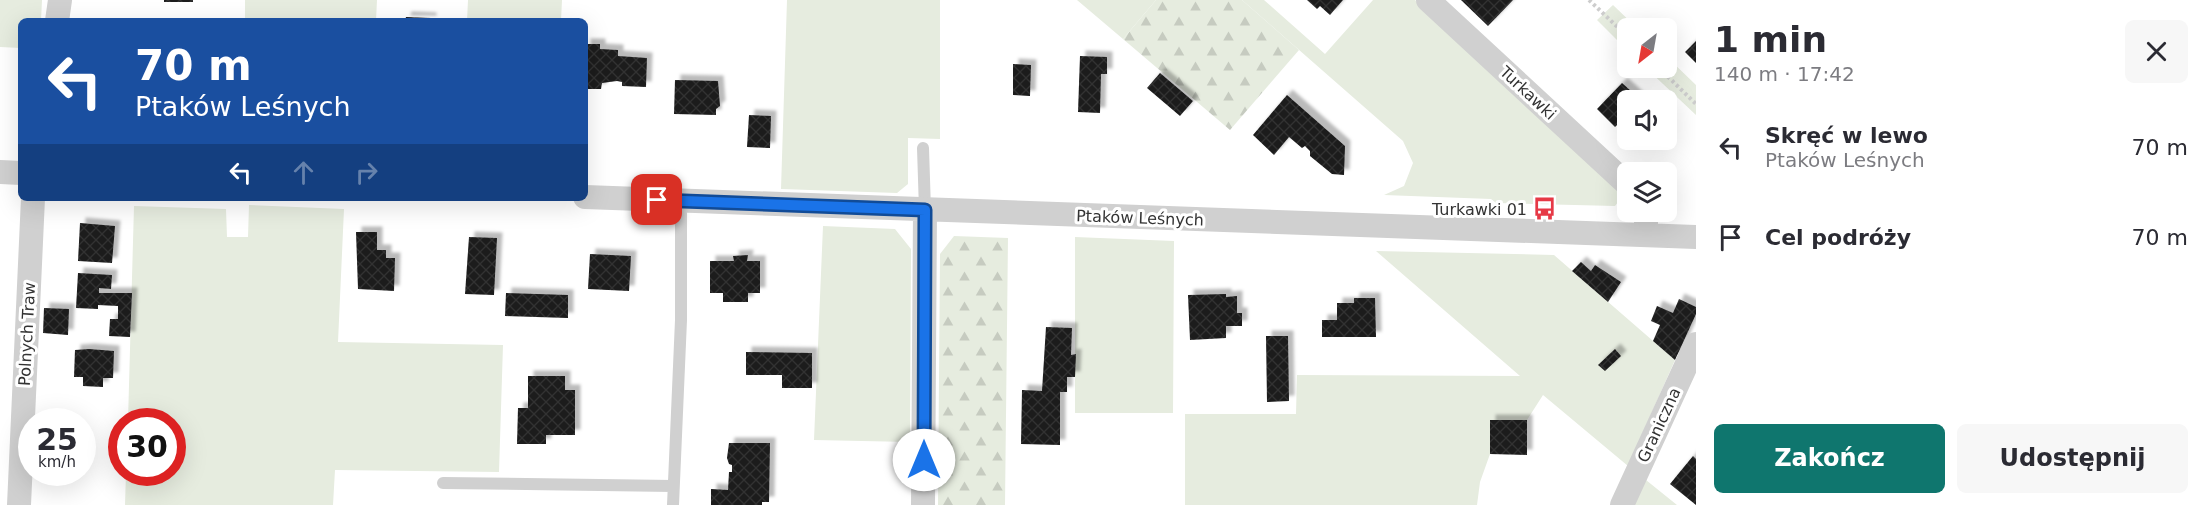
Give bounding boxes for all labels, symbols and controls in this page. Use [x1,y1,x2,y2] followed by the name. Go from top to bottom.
[1617,18,1677,78] north arrow
[1617,18,1677,222] map controls
[1714,19,1827,60] text: 1 min
[2125,20,2188,83] button: close
[135,41,252,90] text: 70 m
[36,42,114,120] icon: left
[1495,62,1560,124] street label: Turkawki
[1714,62,1855,86] text: 140 m · 17:42
[1617,90,1677,150] button: sound
[135,91,351,122] text: Ptaków Leśnych
[1765,123,1928,148] text: Skręć w lewo
[1714,131,1747,164] icon: left
[2132,135,2188,160] text: 70 m
[1765,148,1925,172] text: Ptaków Leśnych
[224,156,257,189] icon: left
[287,156,320,189] icon: ahead
[350,156,383,189] icon: right
[1617,162,1677,222] button: layers
[631,174,682,225] pin
[640,183,673,216] icon: arrive
[1532,196,1558,222] bus stop icon: Turkawki 01
[1431,200,1527,219] place label: Turkawki 01
[1076,206,1204,230] street label: Ptaków Leśnych
[1714,221,1747,254] icon: arrive
[1765,225,1911,250] text: Cel podróży
[2132,225,2188,250] text: 70 m
[15,282,39,386] street label: Polnych Traw
[1633,384,1685,466] street label: Graniczna
[108,408,186,486] speed limit sign: 30
[36,422,78,457] text: 25
[1714,424,1945,493] button: Zakończ
[1957,424,2188,493] button: Udostępnij
[892,428,956,492] position arrow
[38,453,76,471] text: km/h

